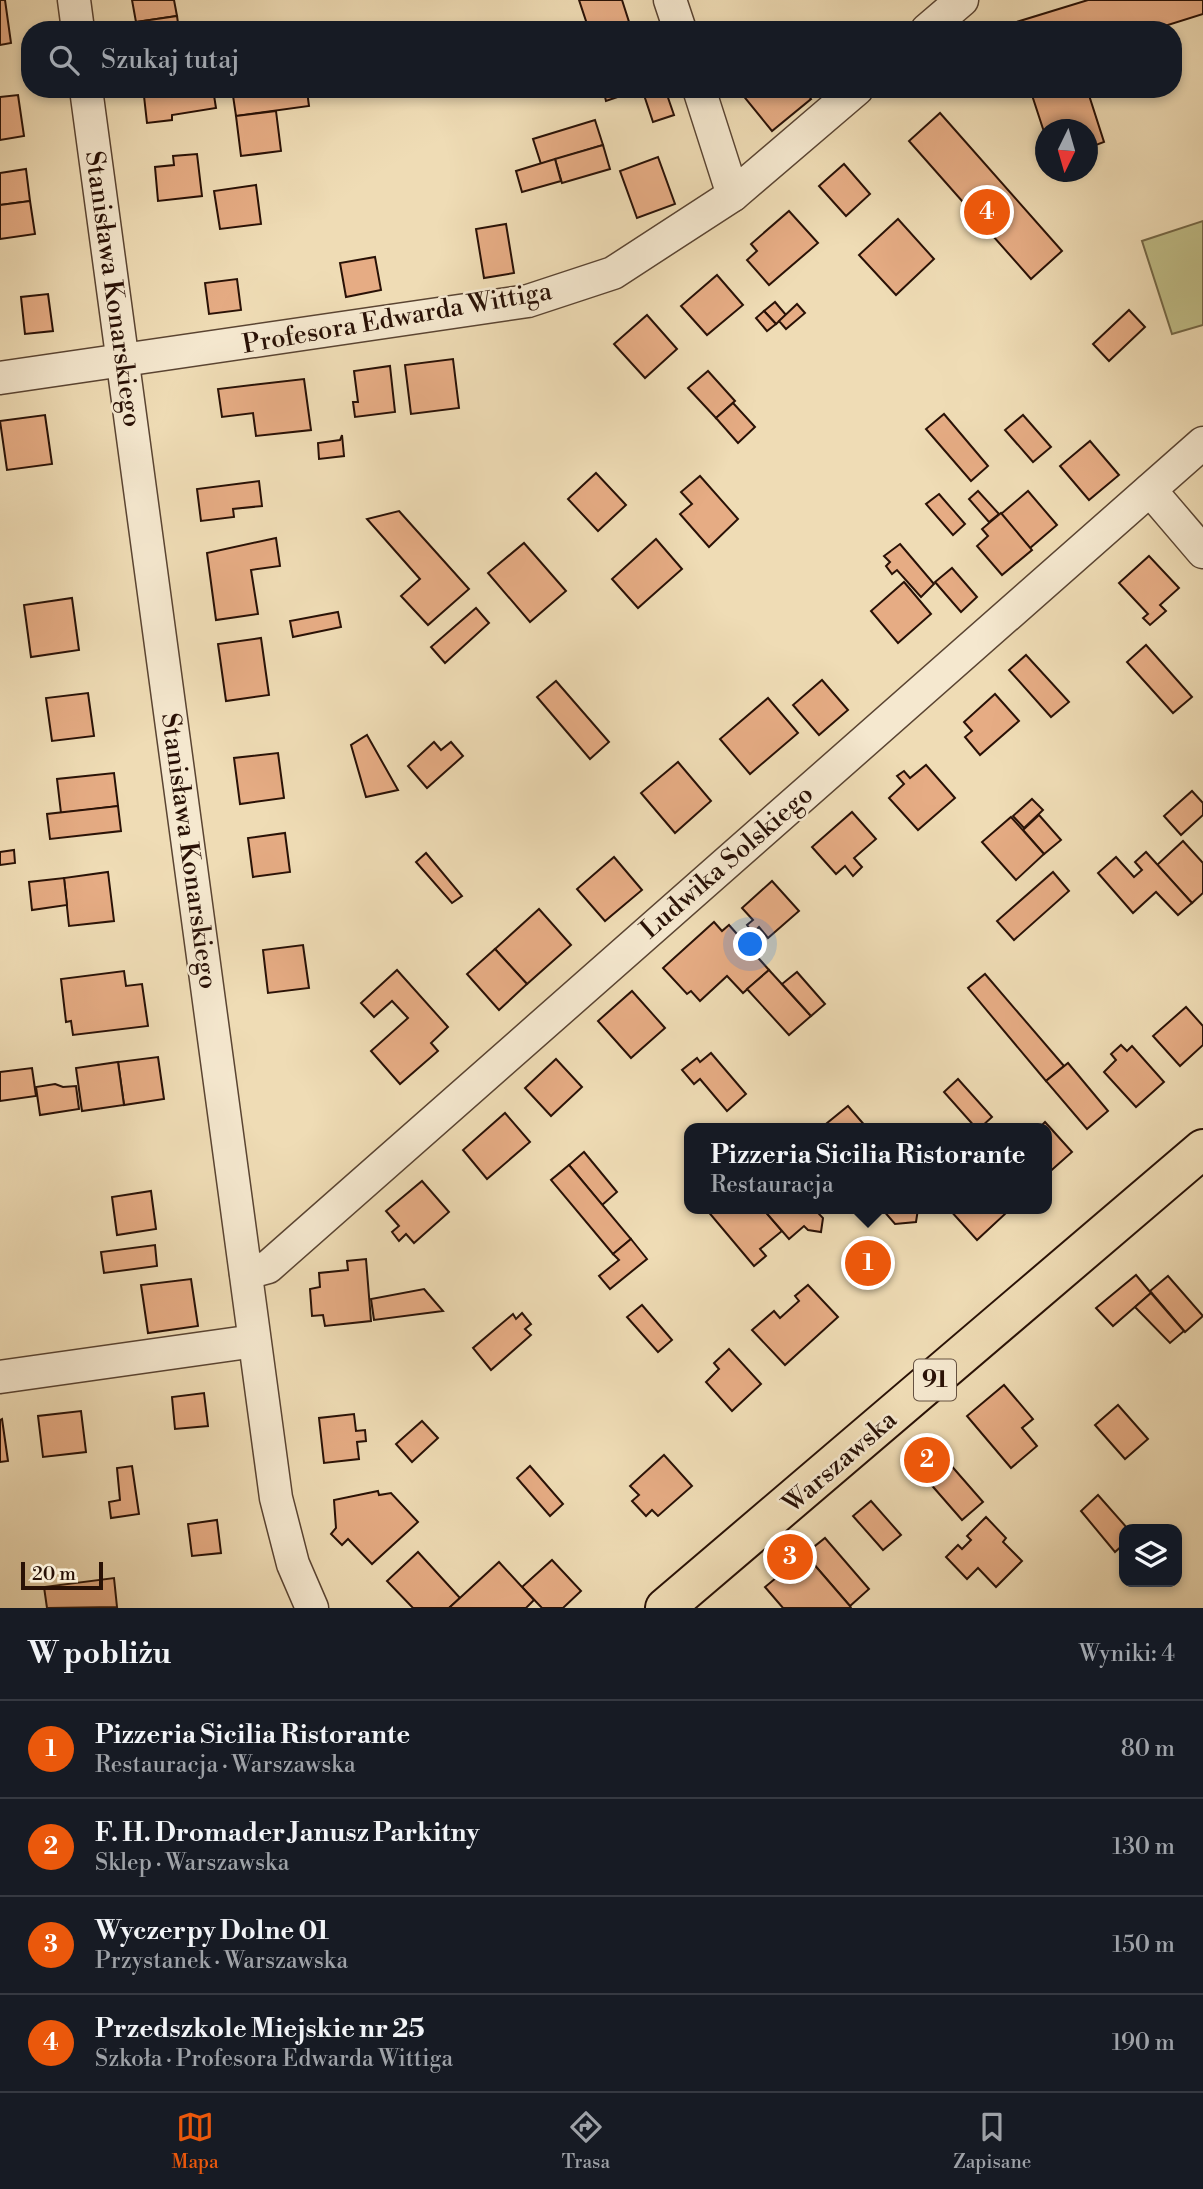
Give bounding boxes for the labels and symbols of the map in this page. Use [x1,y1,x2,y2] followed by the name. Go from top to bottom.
[1035,119,1098,182] north arrow
[78,149,148,429] street label: Stanisława Konarskiego
[964,186,1010,238] pin: 4
[240,275,555,361] street label: Profesora Edwarda Wittiga
[154,711,224,991] street label: Stanisława Konarskiego
[634,778,820,946] street label: Ludwika Solskiego
[733,927,767,961] your location
[845,1237,891,1289] pin: 1
[914,1360,956,1400] road number: 91
[776,1403,904,1521] street label: Warszawska
[904,1434,950,1486] pin: 2
[767,1531,813,1583] pin: 3
[21,1559,103,1591] scale bar

